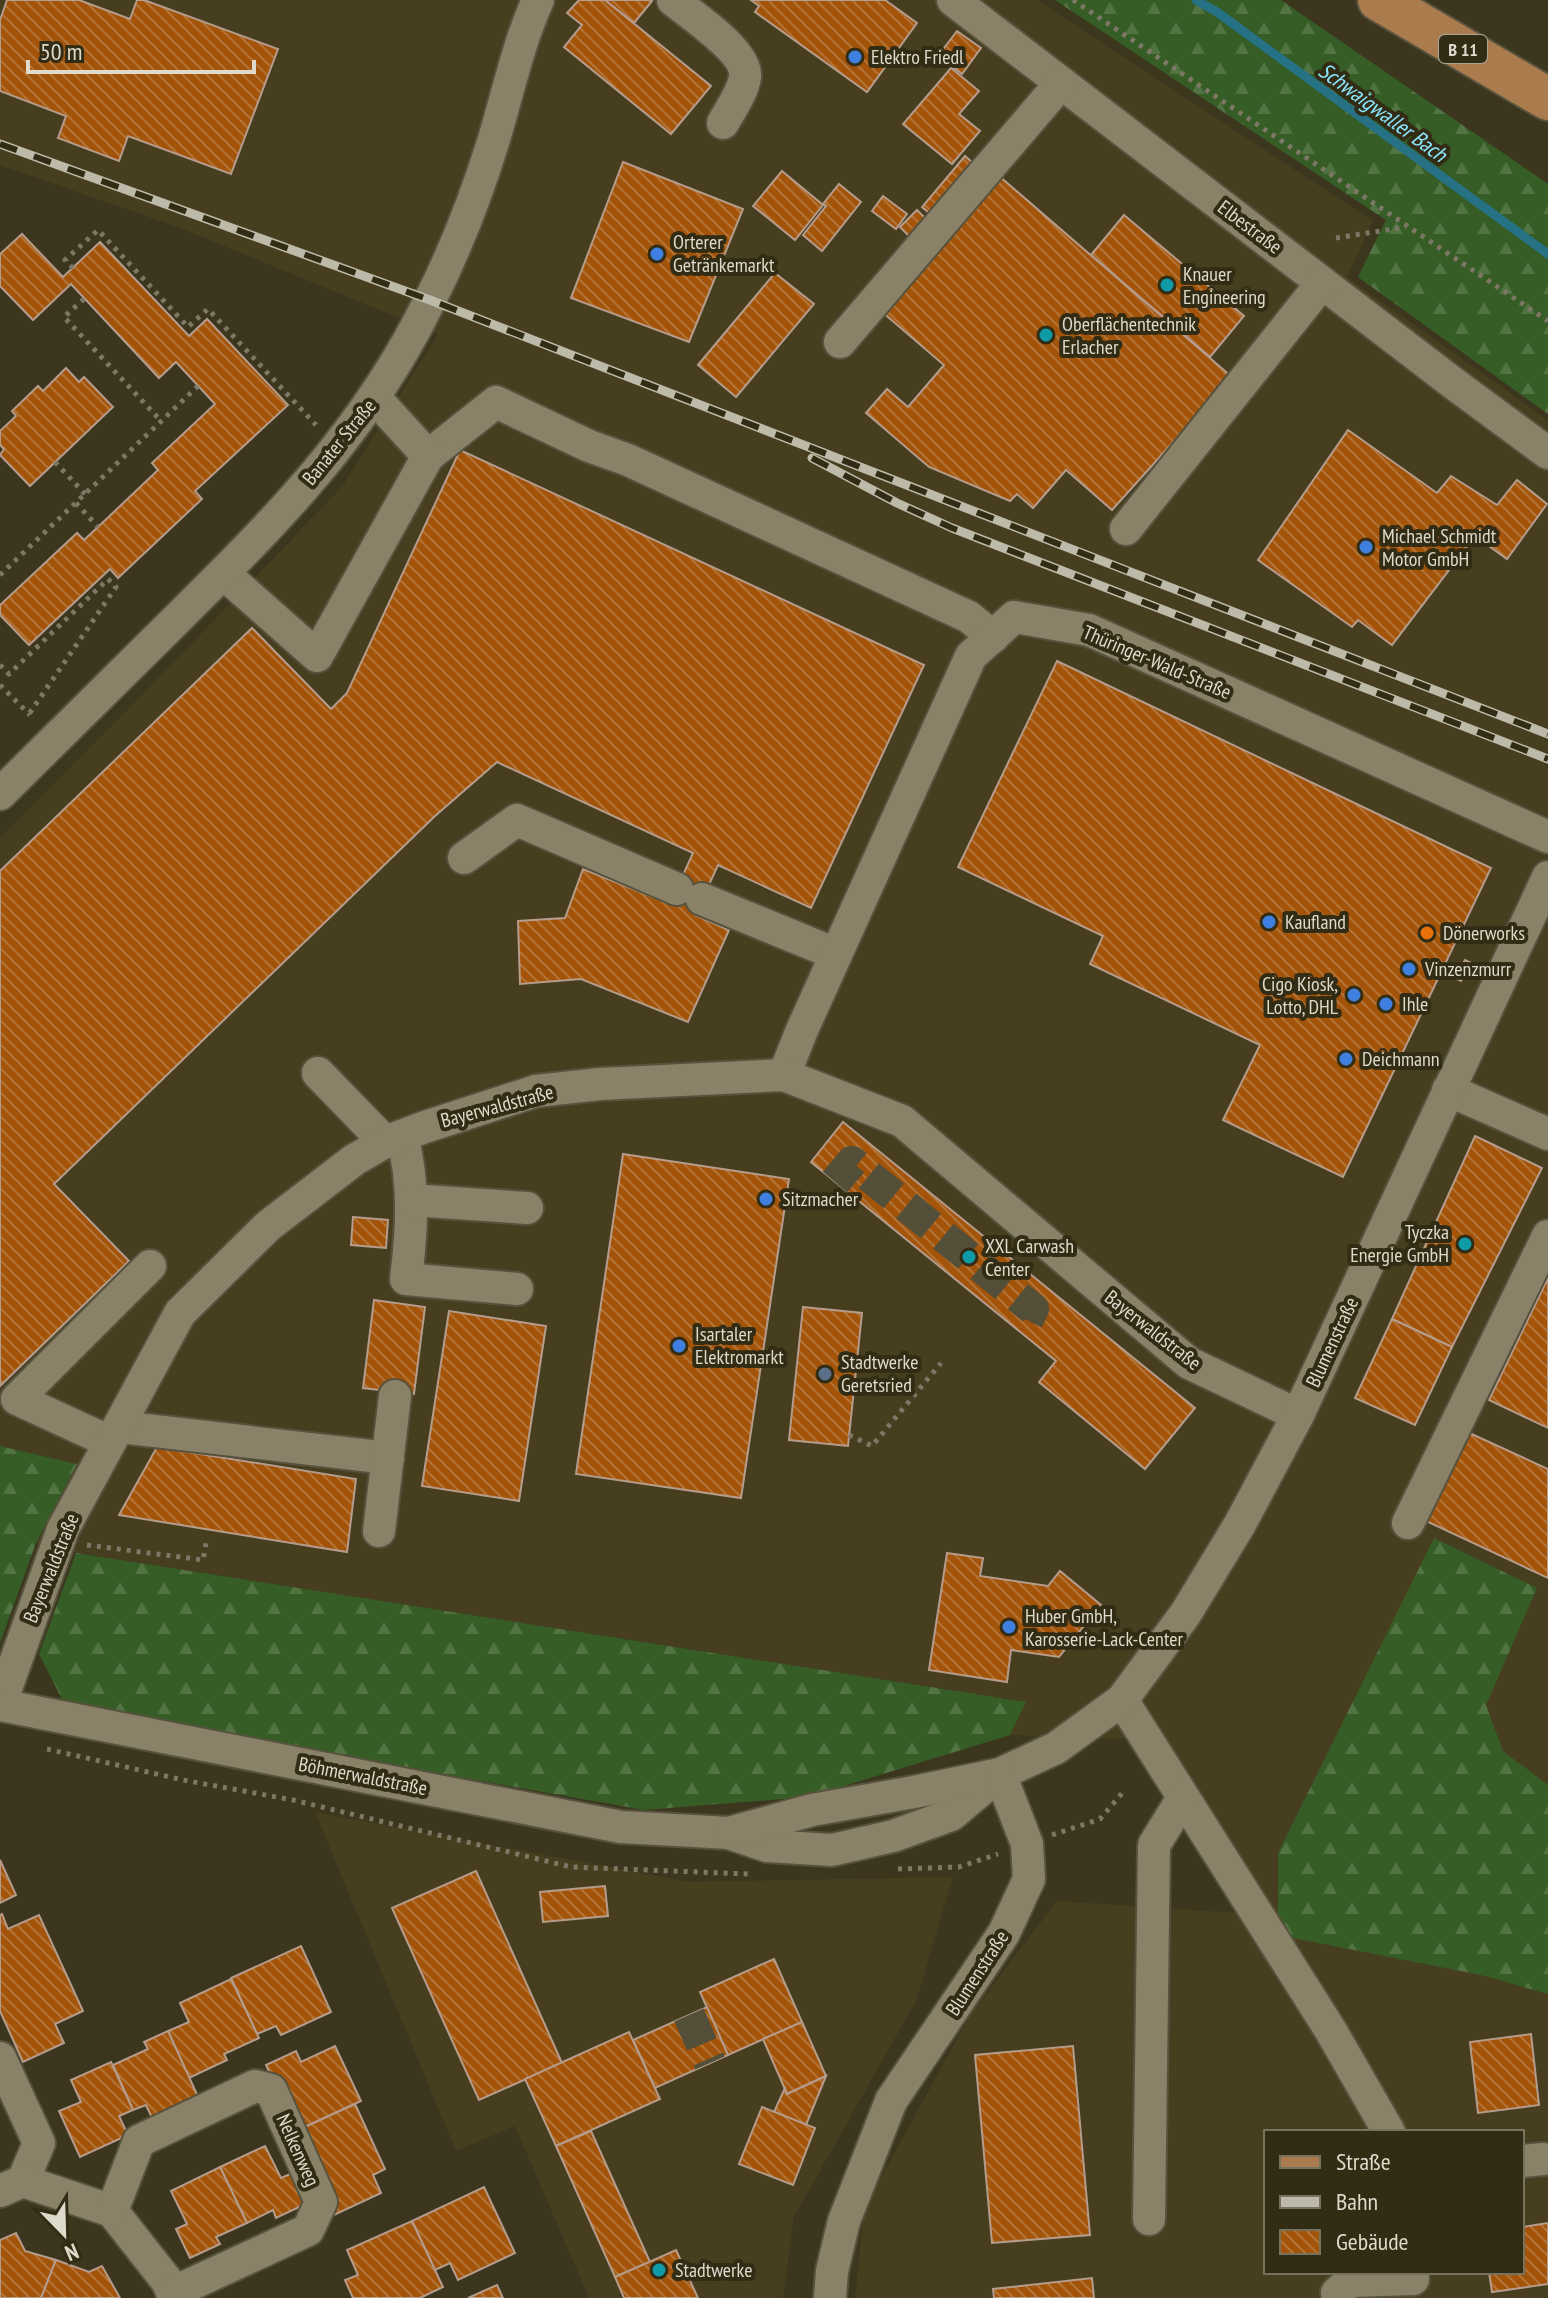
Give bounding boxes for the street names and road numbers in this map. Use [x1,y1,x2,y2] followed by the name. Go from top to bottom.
[1439,35,1487,63] road number: B 11
[1213,194,1287,260] street label: Elbestraße
[296,394,382,490] street label: Banater Straße
[1079,619,1235,705] street label: Thüringer-Wald-Straße
[438,1078,556,1134] street label: Bayerwaldstraße
[1099,1284,1207,1376] street label: Bayerwaldstraße
[1300,1293,1364,1391] street label: Blumenstraße
[17,1510,85,1626] street label: Bayerwaldstraße
[296,1751,430,1801] street label: Böhmerwaldstraße
[940,1925,1014,2021] street label: Blumenstraße
[271,2110,325,2190] street label: Nelkenweg

